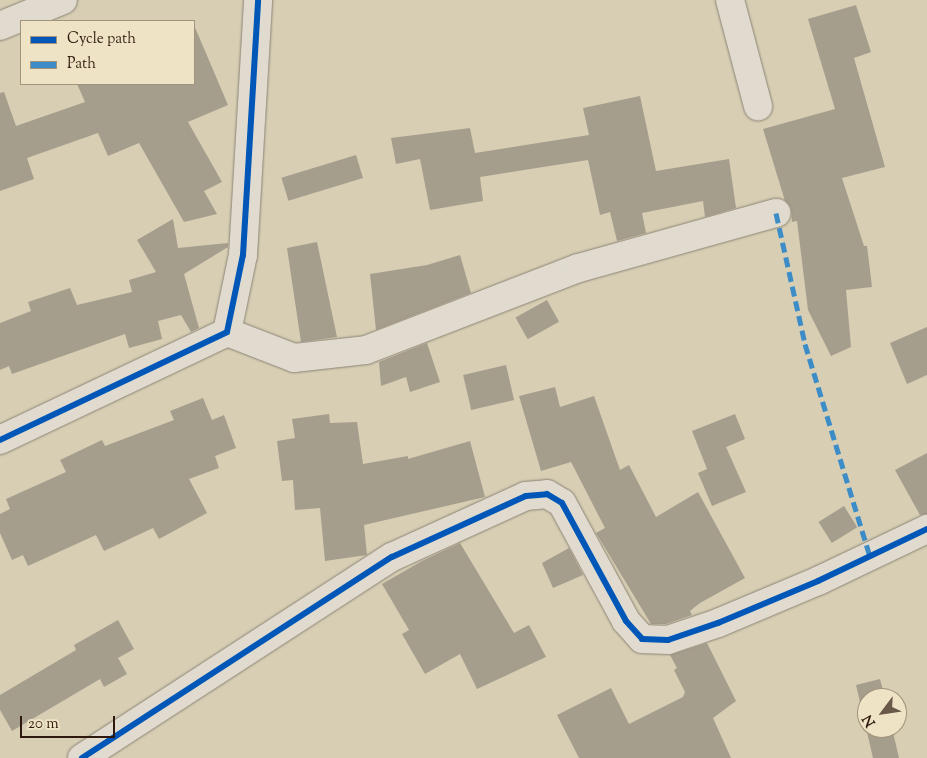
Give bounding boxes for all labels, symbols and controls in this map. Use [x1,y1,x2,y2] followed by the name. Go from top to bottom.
[20,20,195,85] legend
[67,29,136,50] text: Cycle path
[67,54,96,75] text: Path
[857,688,907,738] north arrow
[22,706,118,738] scale bar
[859,710,881,730] text: N
[28,714,59,735] text: 20 m

